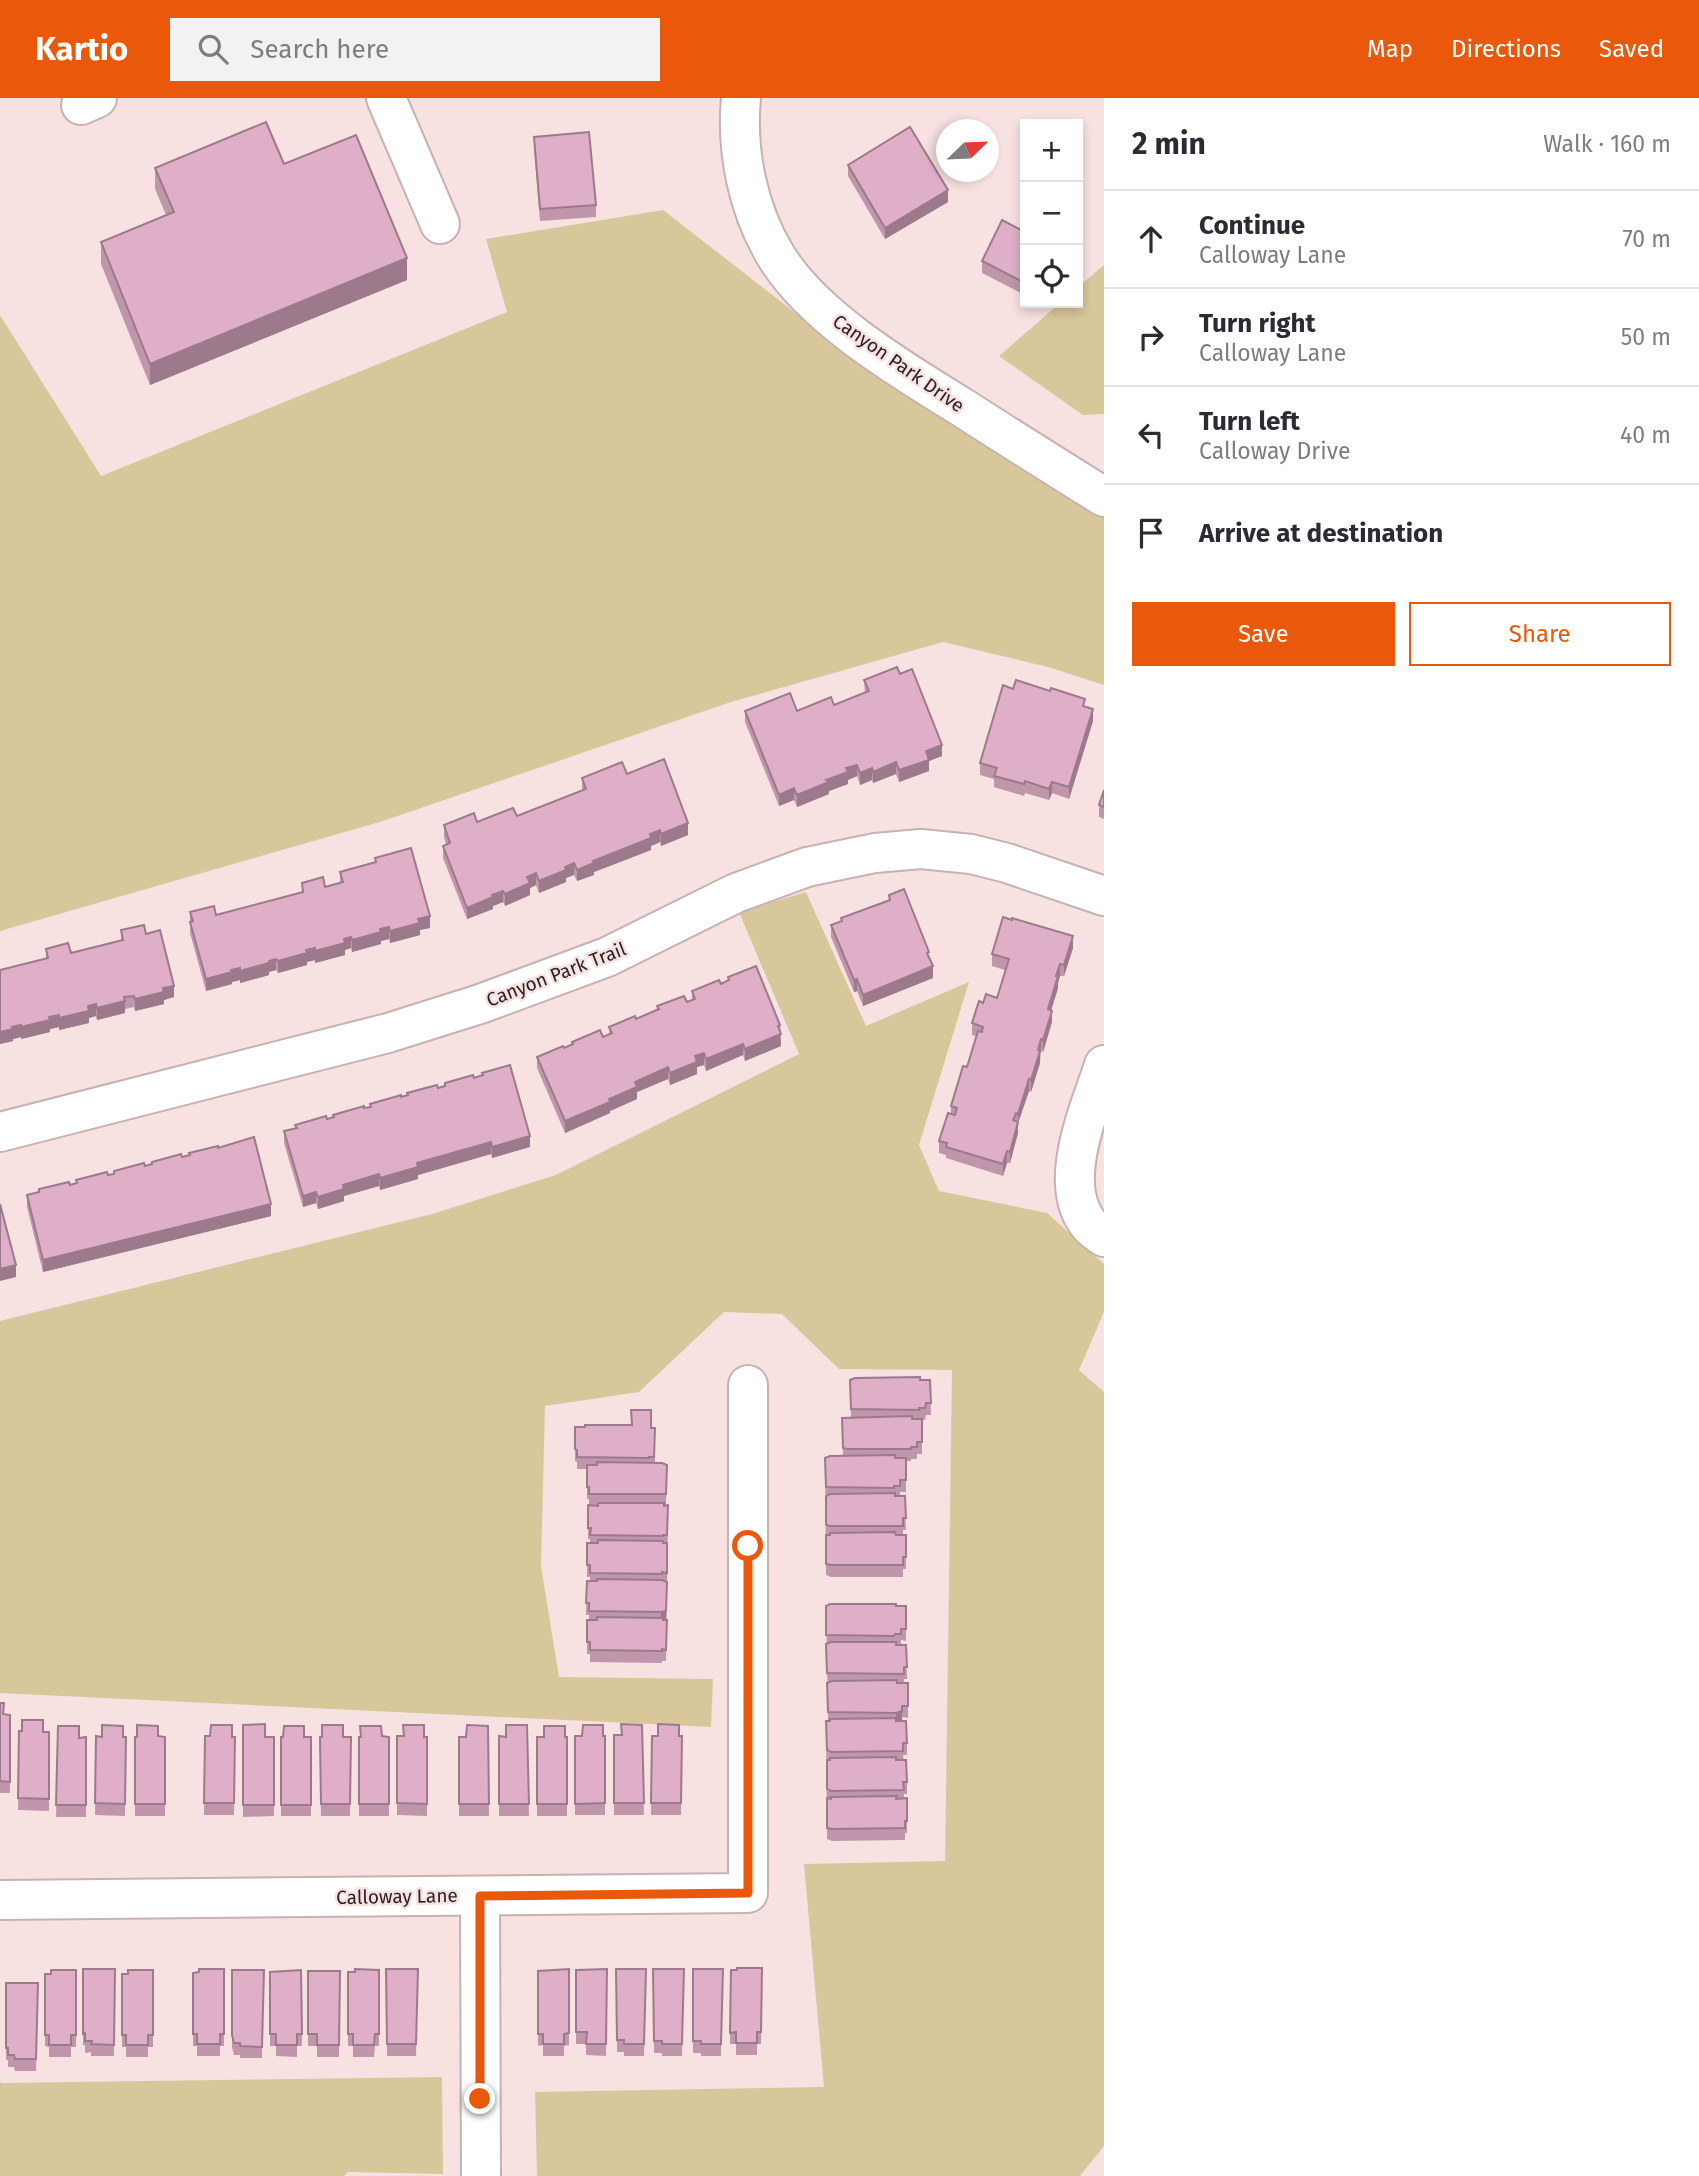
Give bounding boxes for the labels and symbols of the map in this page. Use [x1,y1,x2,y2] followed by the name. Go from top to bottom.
[936,119,999,182] north arrow
[829,309,969,417] street label: Canyon Park Drive
[483,937,630,1012] street label: Canyon Park Trail
[732,1530,763,1561] route start
[336,1884,458,1909] street label: Calloway Lane
[464,2083,495,2114] route end

